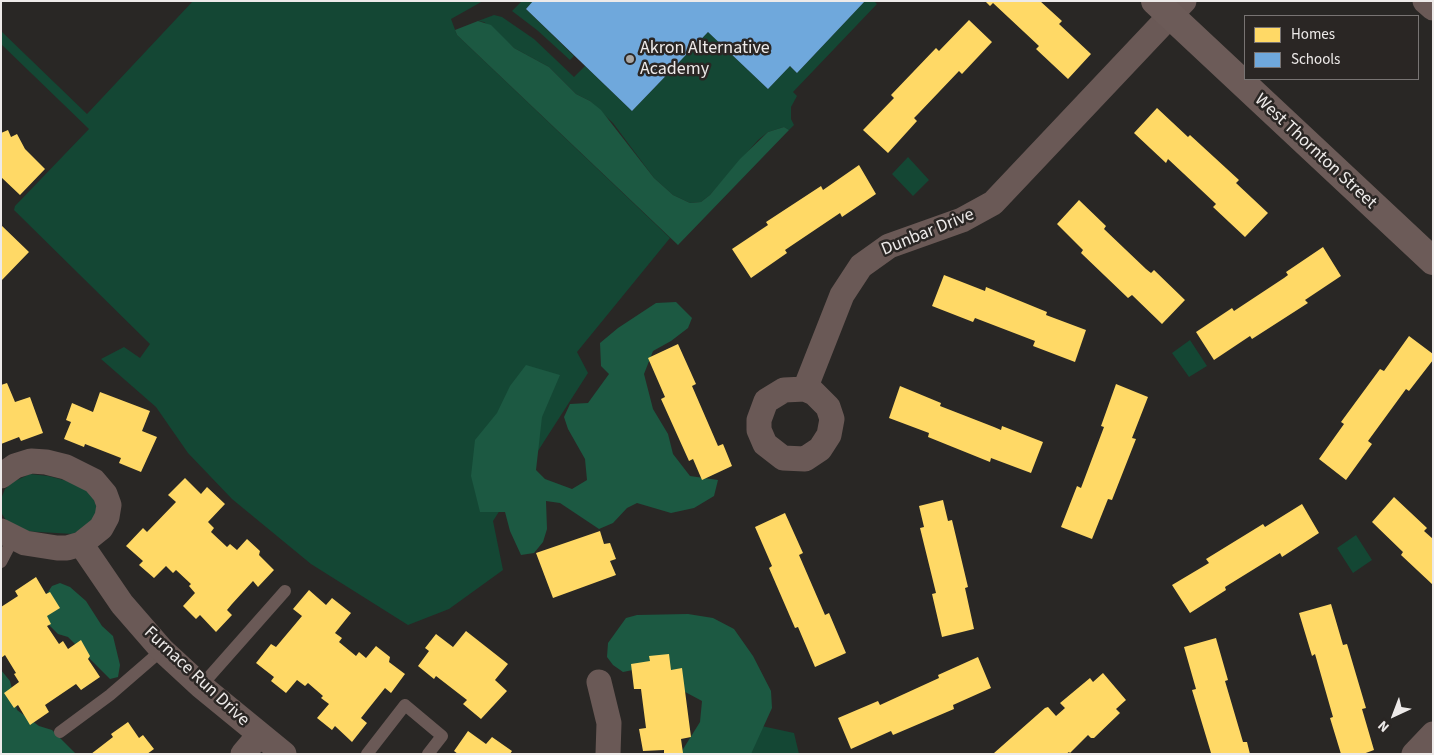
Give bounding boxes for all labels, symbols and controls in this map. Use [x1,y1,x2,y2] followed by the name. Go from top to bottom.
[1244,15,1419,80] legend
[1291,24,1335,45] text: Homes
[640,38,770,80] place label: Akron Alternative Academy
[1291,49,1340,70] text: Schools
[624,53,636,65] marker: Akron Alternative Academy
[1249,90,1381,214] street label: West Thornton Street
[878,205,978,261] street label: Dunbar Drive
[139,623,253,731] street label: Furnace Run Drive
[1369,690,1419,740] north arrow
[1374,715,1394,736] text: N

